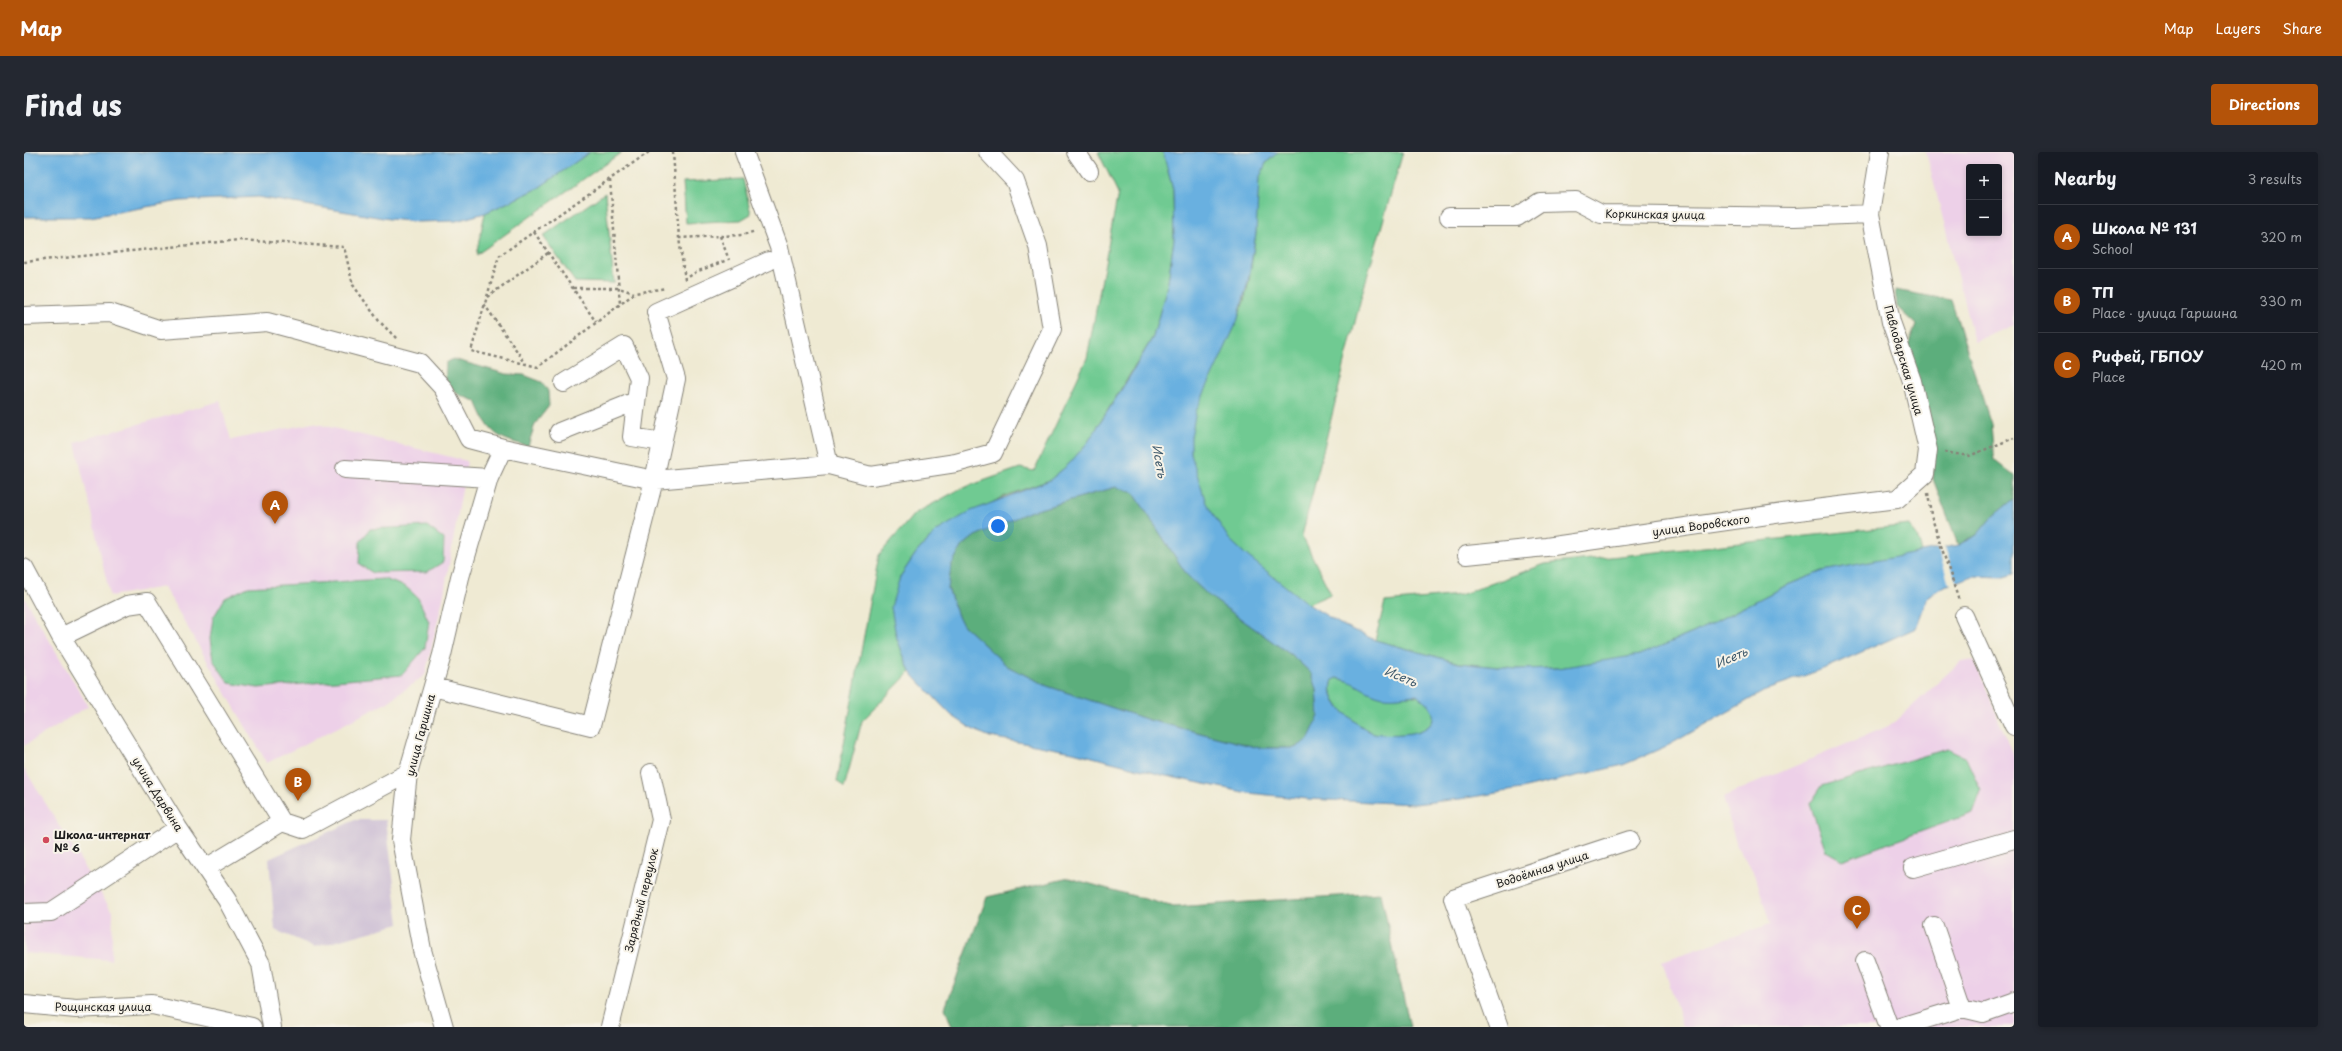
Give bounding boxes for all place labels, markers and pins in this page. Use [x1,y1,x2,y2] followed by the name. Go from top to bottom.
[262,491,288,524] pin: A
[285,768,311,801] pin: B
[54,826,150,856] place label: Школа-интернат № 6
[41,835,51,845] marker: Школа-интернат № 6
[1844,896,1870,929] pin: C

